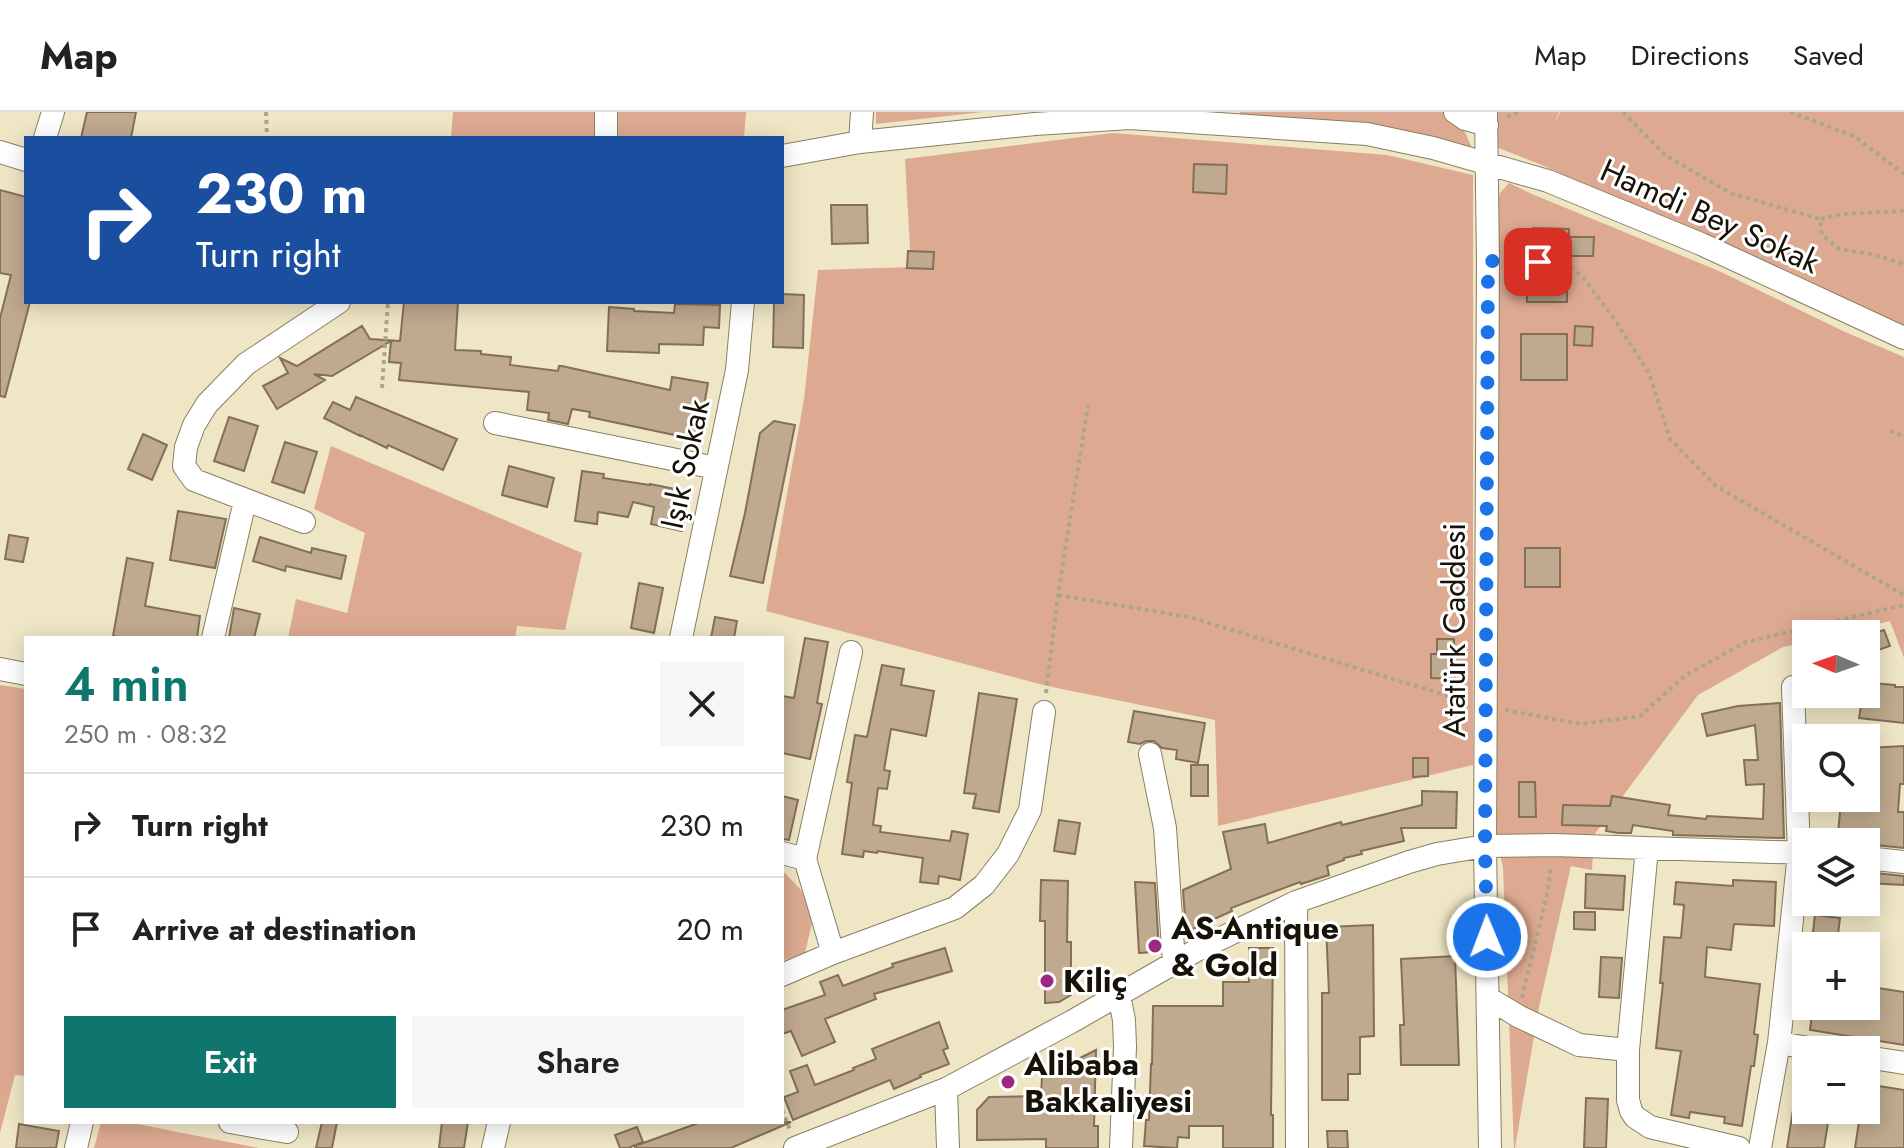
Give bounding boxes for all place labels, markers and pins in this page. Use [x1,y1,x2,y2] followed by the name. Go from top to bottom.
[1504,228,1572,296] pin
[1170,905,1339,988] place label: AS-Antique & Gold
[1146,937,1164,955] marker: AS-Antique & Gold
[1063,958,1127,1004] place label: Kiliç
[1038,972,1056,990] marker: Kiliç
[1023,1041,1192,1124] place label: Alibaba Bakkaliyesi
[999,1073,1017,1091] marker: Alibaba Bakkaliyesi

